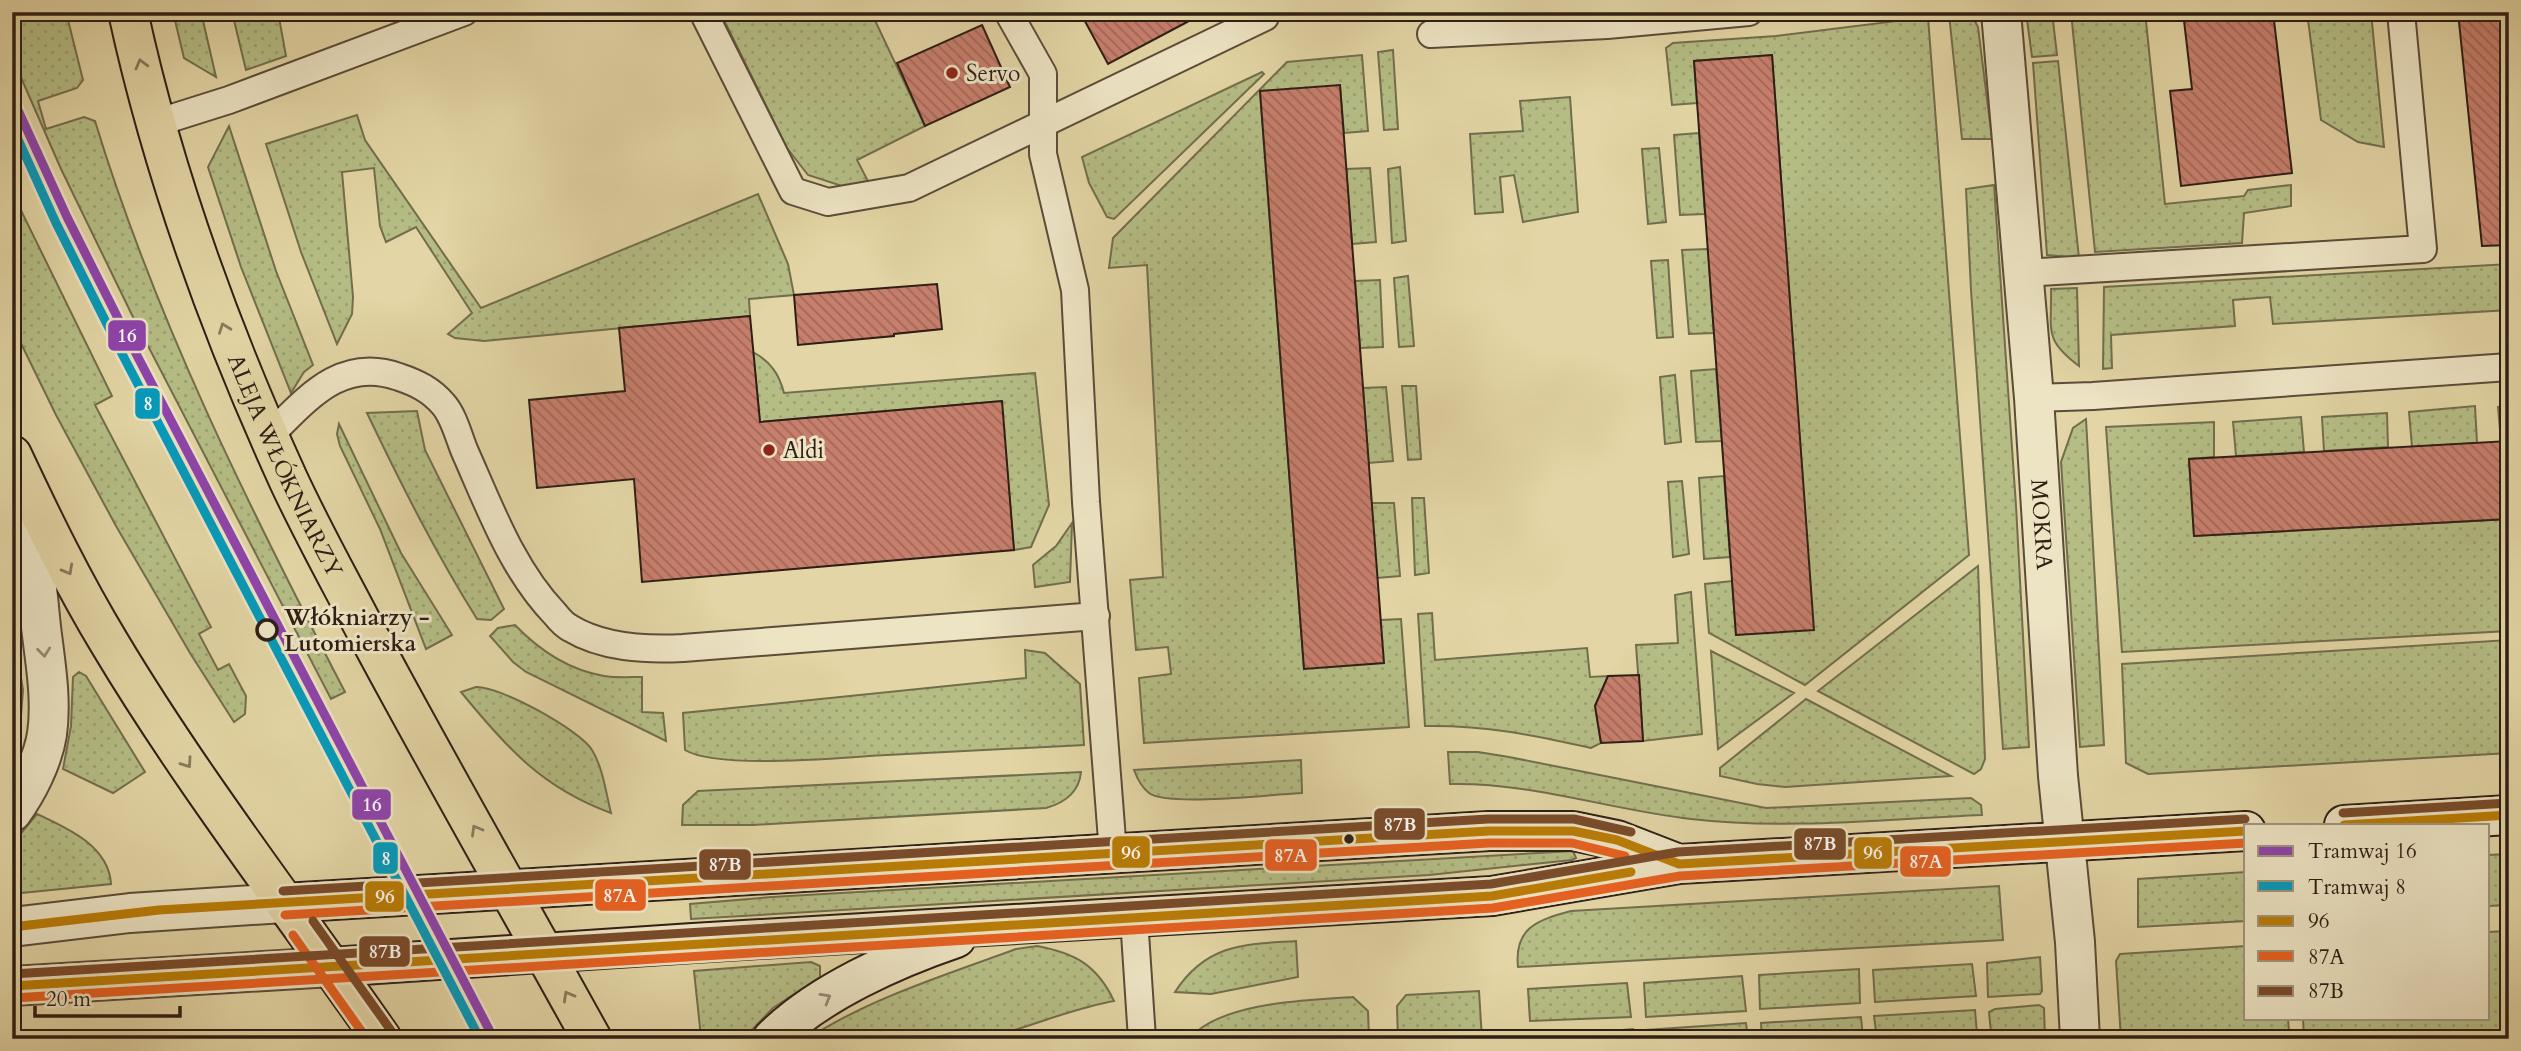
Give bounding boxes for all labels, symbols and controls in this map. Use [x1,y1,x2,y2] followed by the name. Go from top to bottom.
[966,58,1020,89] place label: Servo
[135,59,149,71] one-way arrow
[944,65,960,81] marker: Servo
[107,319,147,352] line badge: 16
[117,323,137,349] text: 16
[218,323,232,335] one-way arrow
[220,349,350,583] street label: ALEJA WŁÓKNIARZY
[134,387,161,420] line badge: 8
[143,391,153,417] text: 8
[783,435,824,466] place label: Aldi
[761,442,777,458] marker: Aldi
[2023,478,2060,571] street label: MOKRA
[60,562,74,575] one-way arrow
[283,602,430,659] place label: Włókniarzy - Lutomierska
[256,619,278,641] marker: Włókniarzy - Lutomierska
[36,647,51,658] one-way arrow
[179,755,191,768] one-way arrow
[351,788,392,821] line badge: 16
[362,792,382,818] text: 16
[1373,807,1426,841] line badge: 87B
[1383,812,1417,838] text: 87B
[2244,824,2490,1020] legend
[471,825,484,837] one-way arrow
[1793,827,1847,861] line badge: 87B
[1803,831,1837,857] text: 87B
[1342,832,1356,846] unlabelled marker
[1111,835,1151,869] line badge: 96
[1853,836,1893,870] line badge: 96
[2308,837,2417,866] text: Tramwaj 16
[1264,838,1318,872] line badge: 87A
[1121,840,1141,866] text: 96
[1863,840,1883,866] text: 96
[372,841,399,875] line badge: 8
[1274,843,1309,869] text: 87A
[1899,845,1952,878] line badge: 87A
[381,846,391,872] text: 8
[698,848,752,881] line badge: 87B
[1909,849,1944,875] text: 87A
[708,852,742,878] text: 87B
[2308,873,2406,902] text: Tramwaj 8
[594,878,647,912] line badge: 87A
[364,880,405,913] line badge: 96
[603,883,638,909] text: 87A
[375,884,395,910] text: 96
[2308,907,2330,936] text: 96
[358,935,411,968] line badge: 87B
[368,939,402,965] text: 87B
[2308,943,2345,972] text: 87A
[35,974,180,1018] scale bar
[2308,977,2344,1006] text: 87B
[46,985,91,1014] text: 20 m
[563,990,576,1003] one-way arrow
[819,994,832,1007] one-way arrow

